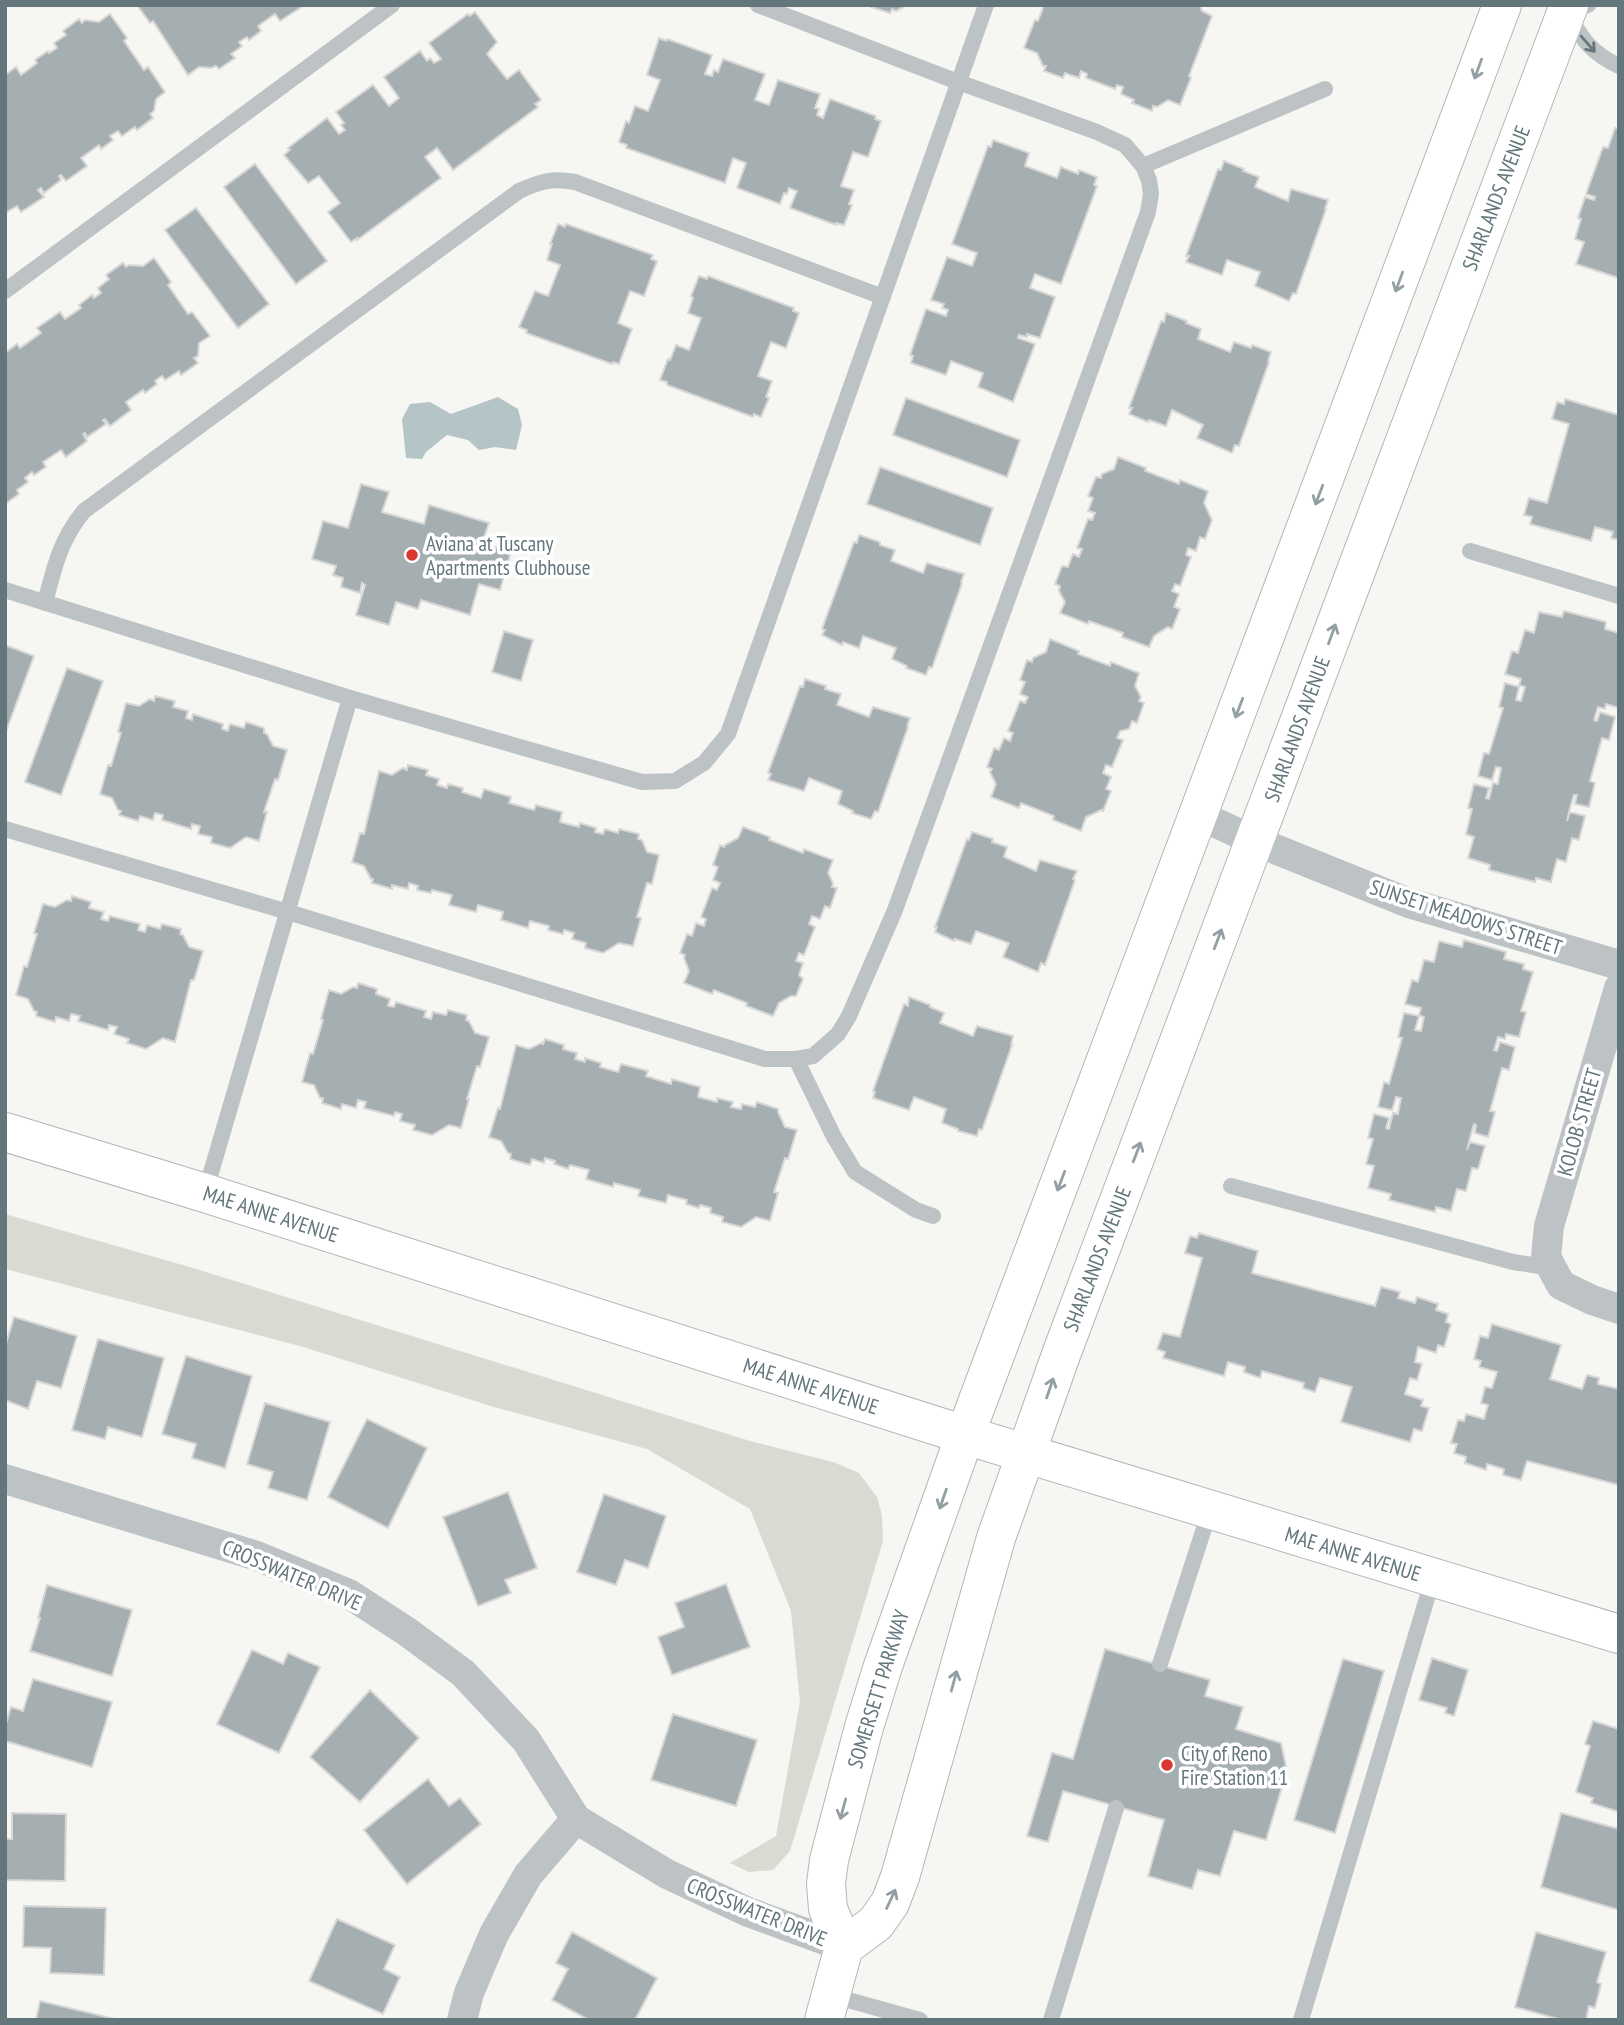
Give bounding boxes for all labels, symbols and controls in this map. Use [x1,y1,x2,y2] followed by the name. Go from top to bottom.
[1580,34,1596,52] one-way arrow
[1471,58,1484,80] one-way arrow
[1456,122,1536,274] street label: SHARLANDS AVENUE
[1392,271,1404,293] one-way arrow
[1312,484,1324,506] one-way arrow
[426,530,590,581] place label: Aviana at Tuscany Apartments Clubhouse
[404,547,420,563] marker: Aviana at Tuscany Apartments Clubhouse
[1326,624,1339,646] one-way arrow
[1258,652,1336,806] street label: SHARLANDS AVENUE
[1232,697,1244,719] one-way arrow
[1367,873,1566,961] street label: SUNSET MEADOWS STREET
[1212,929,1225,951] one-way arrow
[1551,1064,1607,1179] street label: KOLOB STREET
[1132,1142,1145,1164] one-way arrow
[1053,1169,1066,1191] one-way arrow
[200,1179,342,1249] street label: MAE ANNE AVENUE
[1057,1183,1137,1335] street label: SHARLANDS AVENUE
[740,1351,882,1421] street label: MAE ANNE AVENUE
[1045,1378,1057,1400] one-way arrow
[936,1488,948,1510] one-way arrow
[1282,1521,1424,1587] street label: MAE ANNE AVENUE
[218,1534,366,1616] street label: CROSSWATER DRIVE
[841,1606,915,1772] street label: SOMERSETT PARKWAY
[948,1670,961,1693] one-way arrow
[1181,1740,1288,1791] place label: City of Reno Fire Station 11
[1159,1757,1175,1773] marker: City of Reno Fire Station 11
[835,1797,848,1819] one-way arrow
[683,1872,831,1952] street label: CROSSWATER DRIVE
[884,1889,898,1910] one-way arrow

